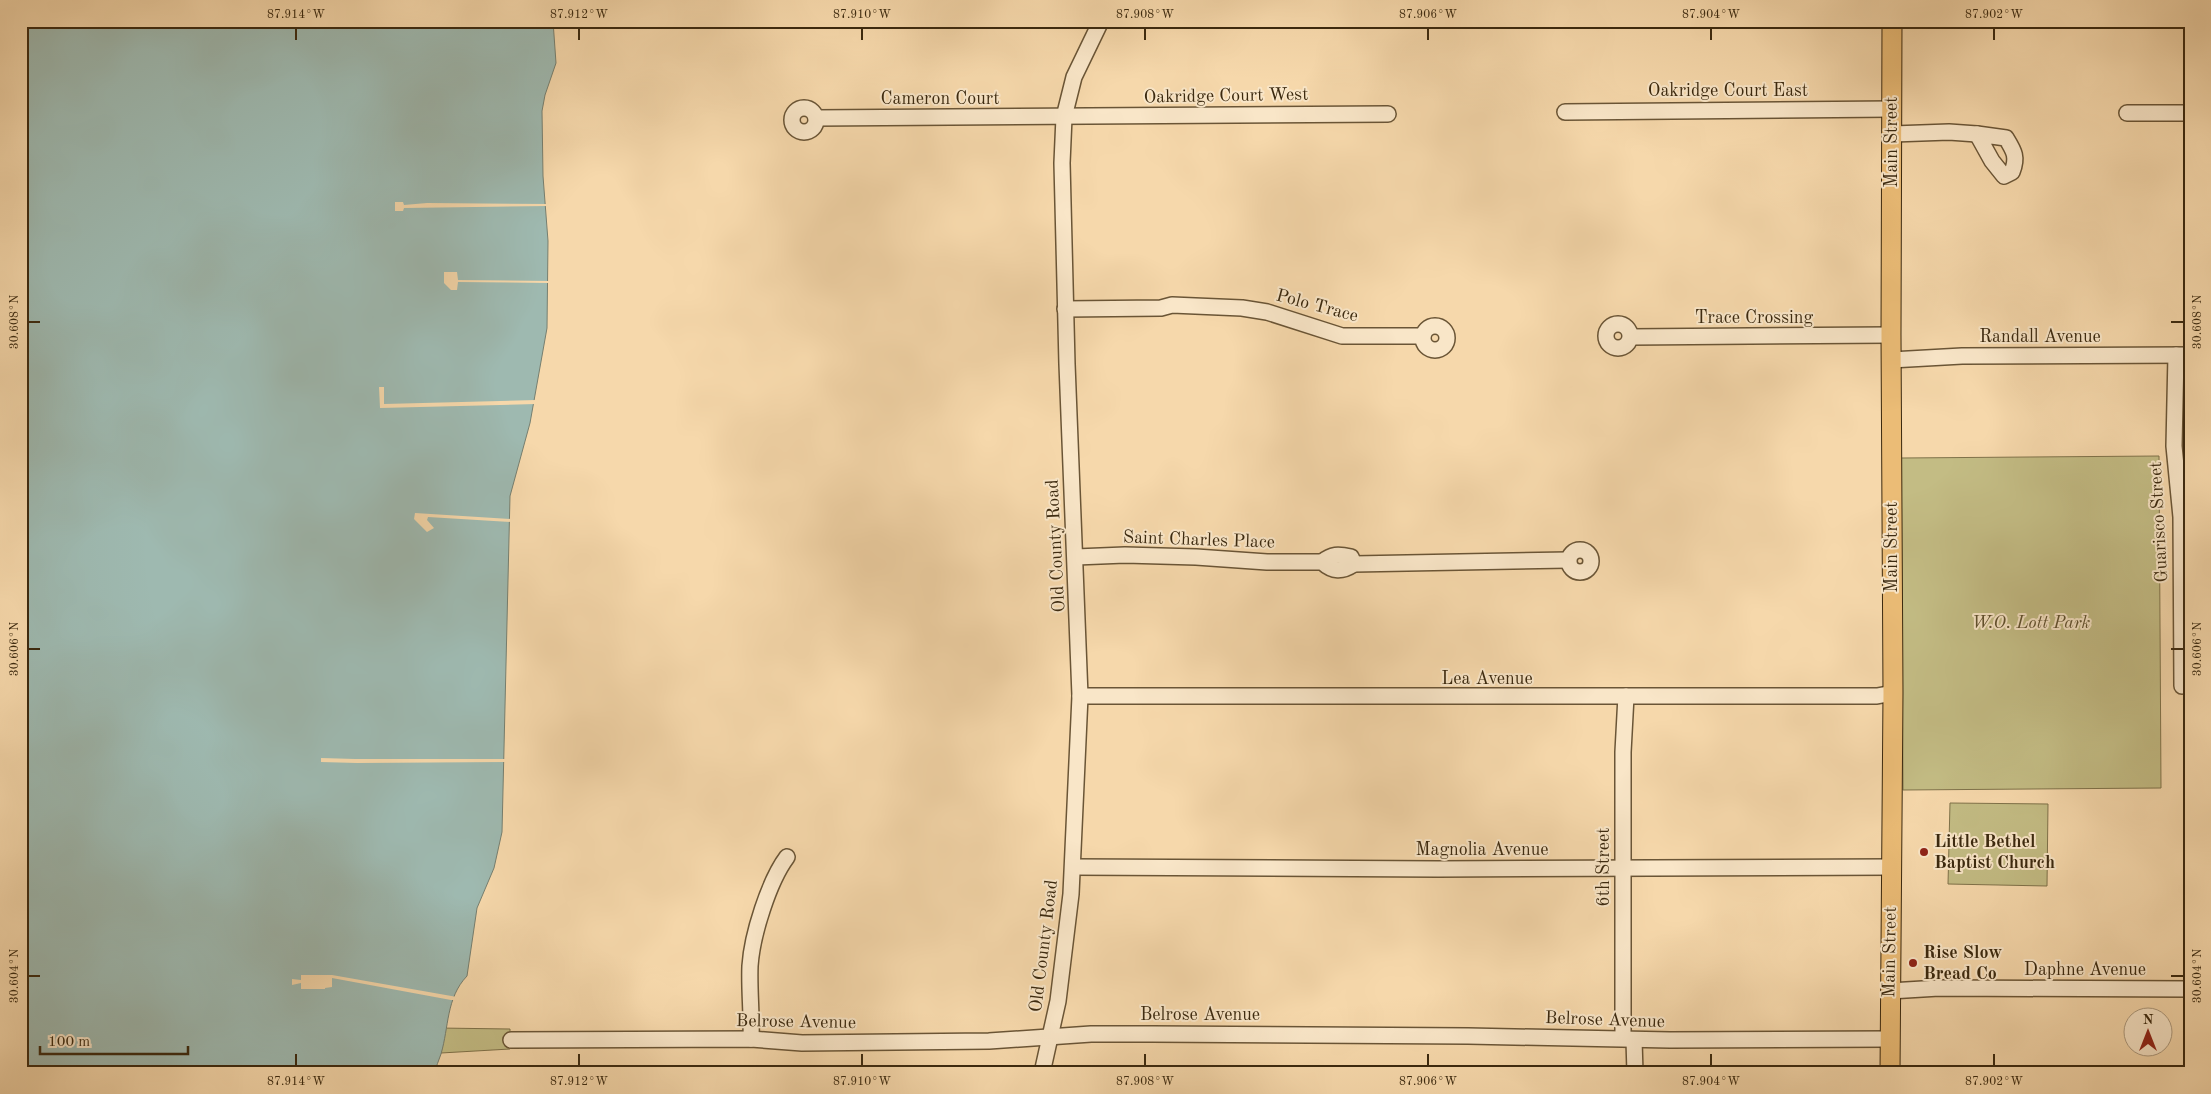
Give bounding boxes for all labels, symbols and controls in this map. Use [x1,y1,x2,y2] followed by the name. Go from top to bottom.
[267,9,325,21] text: 87.914°W
[550,9,608,21] text: 87.912°W
[833,9,891,21] text: 87.910°W
[1116,9,1174,21] text: 87.908°W
[1399,9,1457,21] text: 87.906°W
[1682,9,1740,21] text: 87.904°W
[1965,9,2023,21] text: 87.902°W
[1648,82,1808,100] street label: Oakridge Court East
[1143,86,1309,106] street label: Oakridge Court West
[881,90,999,108] street label: Cameron Court
[1883,96,1901,188] street label: Main Street
[1274,286,1360,326] street label: Polo Trace
[9,295,21,349] text: 30.608°N
[2192,295,2204,349] text: 30.608°N
[1695,309,1814,327] street label: Trace Crossing
[1979,328,2101,346] street label: Randall Avenue
[2147,461,2171,583] street label: Guarisco Street
[1044,479,1068,613] street label: Old County Road
[1883,501,1901,593] street label: Main Street
[1123,528,1275,552] street label: Saint Charles Place
[1972,614,2091,632] park label: W.O. Lott Park
[9,622,21,676] text: 30.606°N
[2192,622,2204,676] text: 30.606°N
[1441,670,1533,688] street label: Lea Avenue
[1595,827,1613,907] street label: 6th Street
[1934,833,2055,872] place label: Little Bethel Baptist Church
[1415,841,1549,859] street label: Magnolia Avenue
[1918,846,1930,858] marker: Little Bethel Baptist Church
[1027,879,1061,1013] street label: Old County Road
[1880,906,1900,998] street label: Main Street
[1923,944,2002,983] place label: Rise Slow Bread Co
[9,949,21,1003] text: 30.604°N
[2192,949,2204,1003] text: 30.604°N
[1907,957,1919,969] marker: Rise Slow Bread Co
[2024,961,2146,979] street label: Daphne Avenue
[1140,1006,1260,1024] street label: Belrose Avenue
[2124,1006,2174,1056] north arrow
[1545,1009,1665,1031] street label: Belrose Avenue
[736,1012,856,1032] street label: Belrose Avenue
[2143,1013,2154,1027] text: N
[40,1024,188,1056] scale bar
[48,1035,90,1050] text: 100 m
[267,1076,325,1088] text: 87.914°W
[550,1076,608,1088] text: 87.912°W
[833,1076,891,1088] text: 87.910°W
[1116,1076,1174,1088] text: 87.908°W
[1399,1076,1457,1088] text: 87.906°W
[1682,1076,1740,1088] text: 87.904°W
[1965,1076,2023,1088] text: 87.902°W

